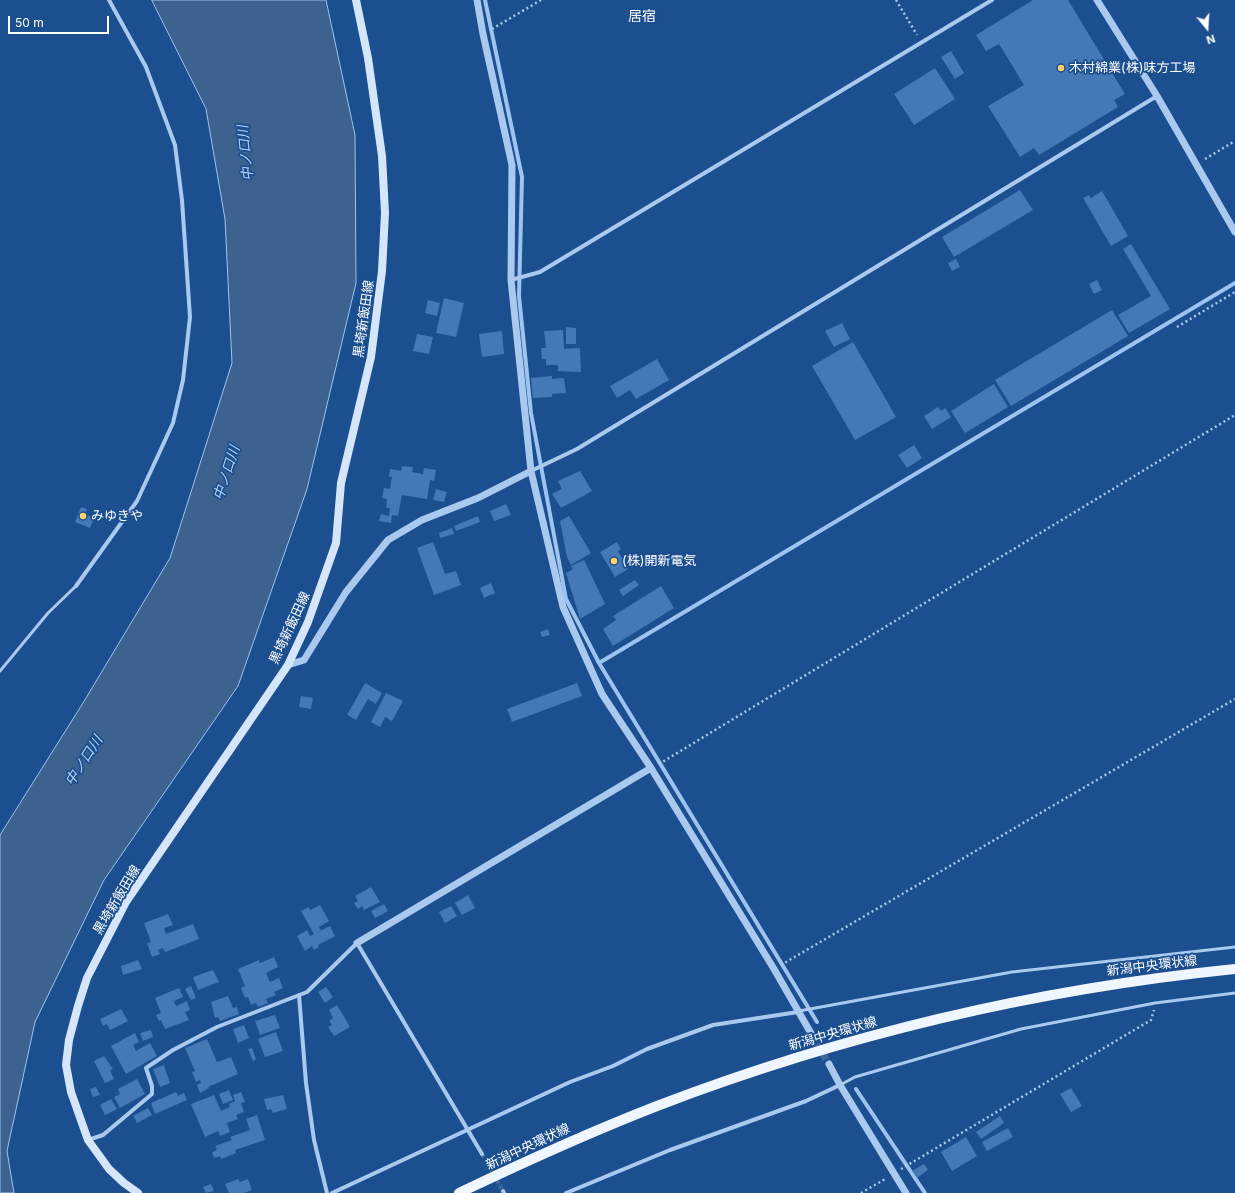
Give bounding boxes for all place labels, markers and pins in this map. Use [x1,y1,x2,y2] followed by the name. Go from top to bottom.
[1069,60,1195,76] place label: 木村綿業(株)味方工場
[1056,63,1066,73] marker: 木村綿業(株)味方工場
[91,508,143,524] place label: みゆきや
[78,511,88,521] marker: みゆきや
[622,553,696,569] place label: (株)開新電気
[609,556,619,566] marker: (株)開新電気

